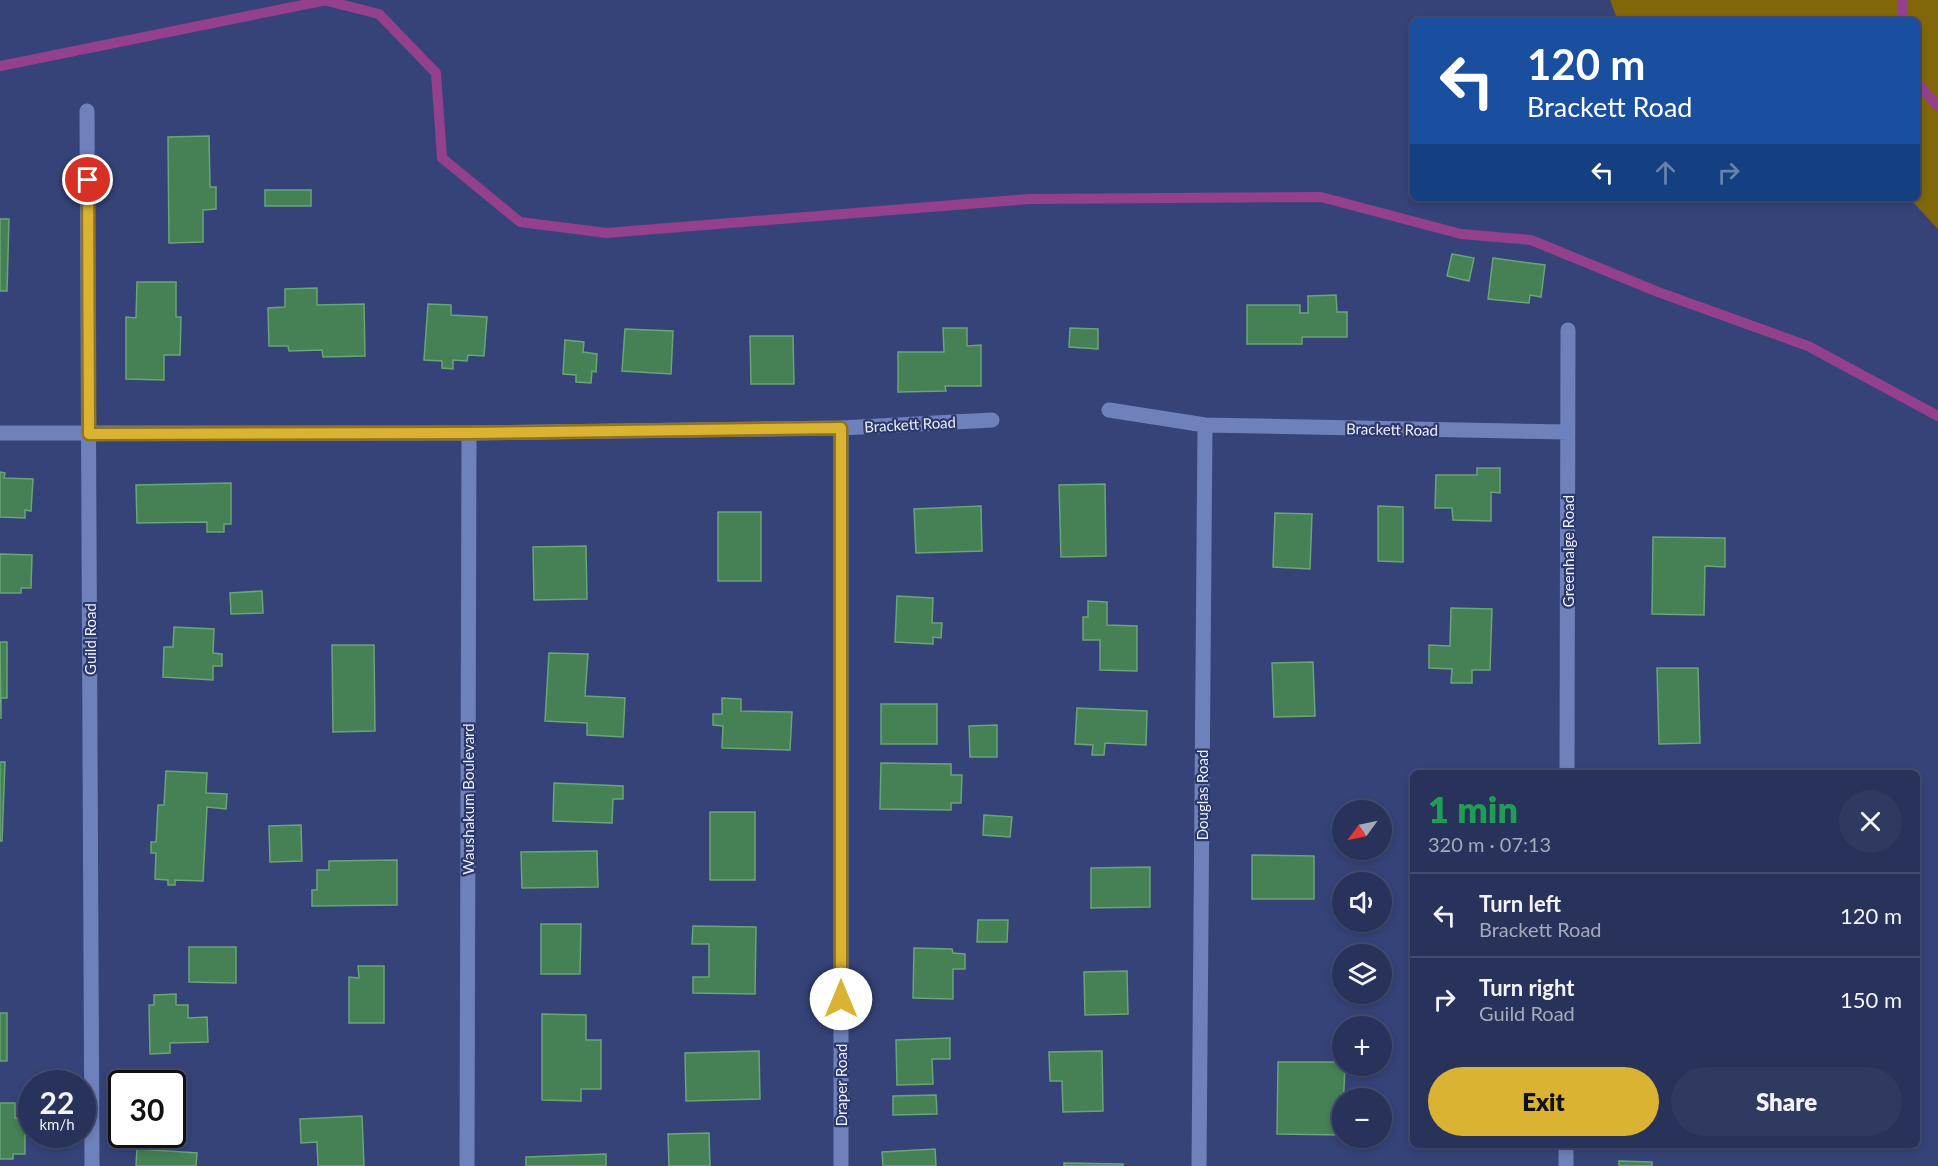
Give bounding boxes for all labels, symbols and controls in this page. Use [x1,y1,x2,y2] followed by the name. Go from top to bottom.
[1527,39,1645,89] text: 120 m
[1428,42,1506,120] icon: left
[1527,90,1692,123] text: Brackett Road
[62,154,113,205] pin
[1586,156,1619,189] icon: left
[1649,156,1682,189] icon: ahead
[1712,156,1745,189] icon: right
[71,163,104,196] icon: arrive
[864,413,956,435] street label: Brackett Road
[1346,419,1438,439] street label: Brackett Road
[1559,495,1577,607] street label: Greenhalge Road
[81,603,99,675] street label: Guild Road
[459,723,477,875] street label: Waushakum Boulevard
[1193,750,1211,840] street label: Douglas Road
[1428,787,1518,831] text: 1 min
[1839,790,1902,853] button: close
[1332,800,1392,860] north arrow
[1332,800,1392,1148] map controls
[1428,832,1551,856] text: 320 m · 07:13
[1332,872,1392,932] button: sound
[1479,890,1561,917] text: Turn left
[1428,899,1461,932] icon: left
[1840,902,1902,929] text: 120 m
[1479,917,1602,941] text: Brackett Road
[1332,944,1392,1004] button: layers
[809,967,873,1031] position arrow
[1479,974,1574,1001] text: Turn right
[1428,983,1461,1016] icon: right
[1840,986,1902,1013] text: 150 m
[1479,1001,1575,1025] text: Guild Road
[1332,1016,1392,1076] button: +
[832,1044,850,1126] street label: Draper Road
[1428,1067,1659,1136] button: Exit
[1671,1067,1902,1136] button: Share
[108,1070,186,1148] speed limit sign: 30
[40,1084,74,1120] text: 22
[1332,1088,1392,1148] button: −
[39,1115,75,1133] text: km/h

